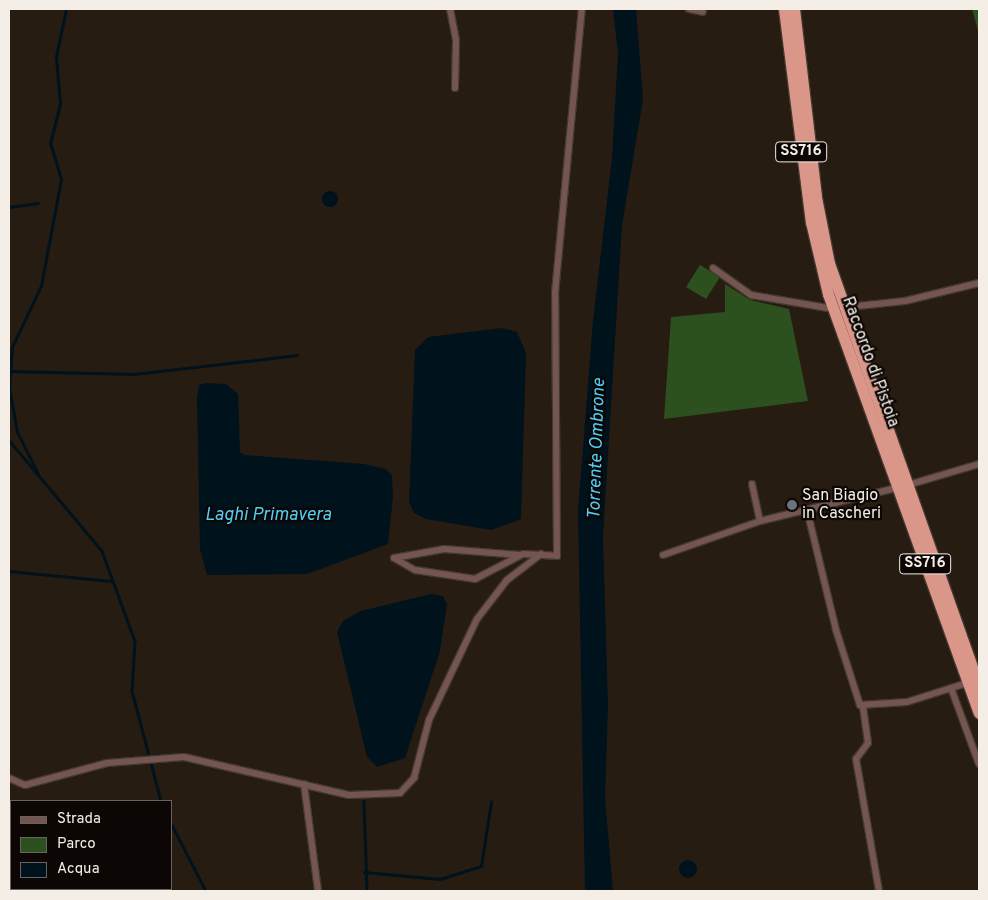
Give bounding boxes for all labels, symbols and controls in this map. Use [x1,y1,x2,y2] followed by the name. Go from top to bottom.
[775,140,827,164] road number: SS716
[837,294,903,430] street label: Raccordo di Pistoia
[585,378,611,520] water label: Torrente Ombrone
[802,486,881,524] place label: San Biagio in Cascheri
[786,499,798,511] marker: San Biagio in Cascheri
[205,505,331,527] water label: Laghi Primavera
[899,552,951,576] road number: SS716
[10,800,172,890] legend
[57,810,101,829] text: Strada
[57,835,96,854] text: Parco
[57,860,100,879] text: Acqua

